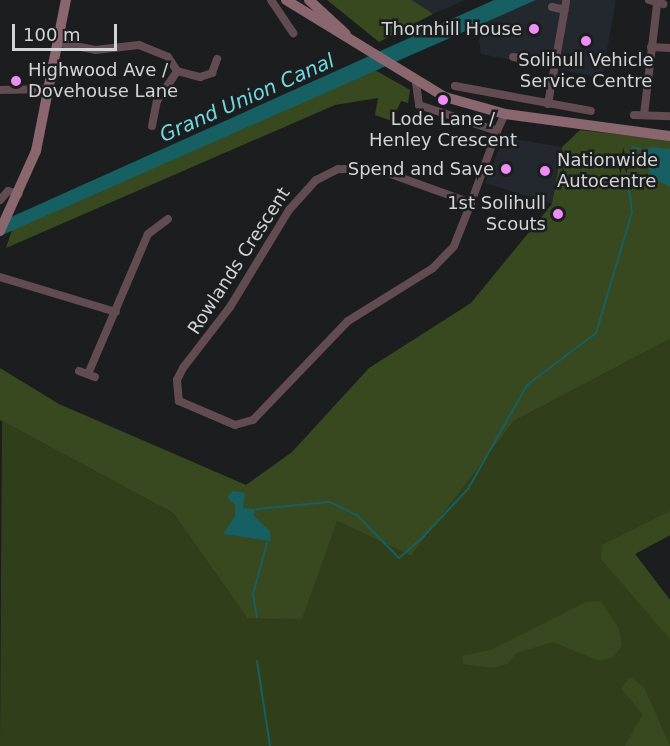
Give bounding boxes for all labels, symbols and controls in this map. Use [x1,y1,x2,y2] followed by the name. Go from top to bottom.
[15,12,120,50] scale bar
[382,18,522,40] place label: Thornhill House
[527,22,541,36] marker: Thornhill House
[23,24,81,45] text: 100 m
[579,34,593,48] marker: Solihull Vehicle Service Centre
[156,49,338,147] water label: Grand Union Canal
[518,50,654,92] place label: Solihull Vehicle Service Centre
[28,60,178,103] place label: Highwood Ave / Dovehouse Lane
[9,74,23,88] marker: Highwood Ave / Dovehouse Lane
[436,93,450,107] marker: Lode Lane / Henley Crescent
[369,109,517,152] place label: Lode Lane / Henley Crescent
[557,150,658,192] place label: Nationwide Autocentre
[348,158,494,180] place label: Spend and Save
[499,162,513,176] marker: Spend and Save
[538,164,552,178] marker: Nationwide Autocentre
[183,183,295,339] street label: Rowlands Crescent
[447,193,546,236] place label: 1st Solihull Scouts
[551,207,565,221] marker: 1st Solihull Scouts

